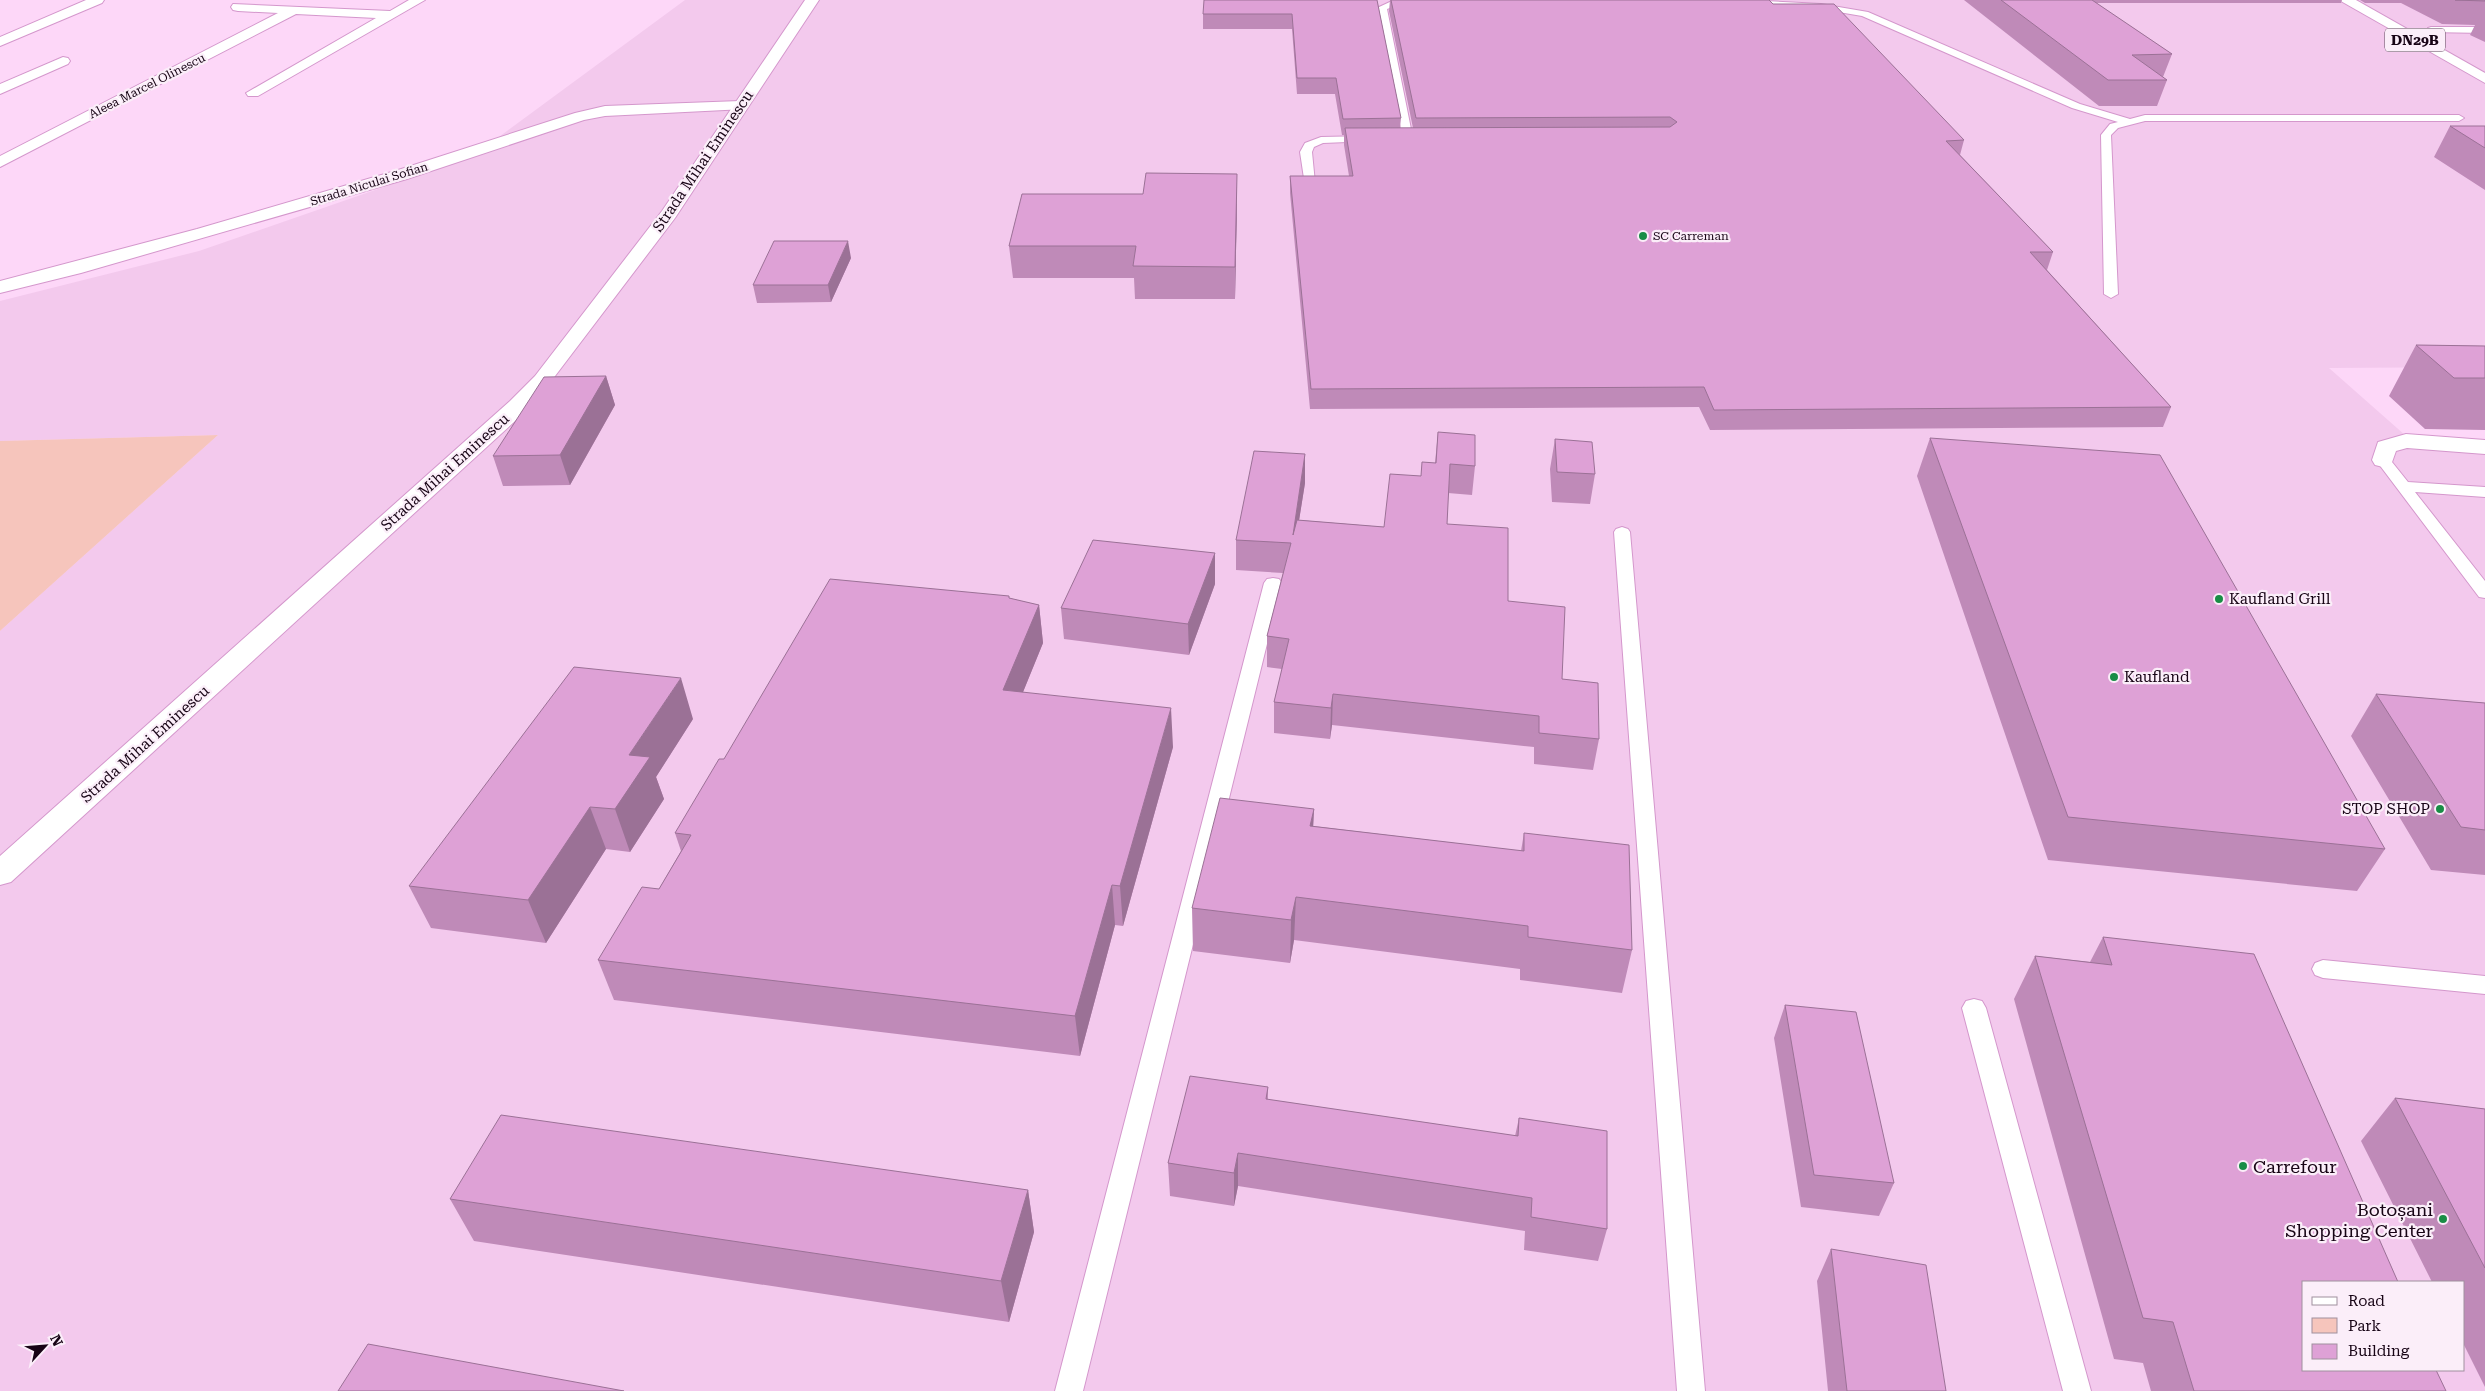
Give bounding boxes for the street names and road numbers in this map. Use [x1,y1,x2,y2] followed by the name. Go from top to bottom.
[2385,28,2445,52] road number: DN29B
[86,50,208,121] street label: Aleea Marcel Olinescu
[649,86,757,235] street label: Strada Mihai Eminescu
[308,159,430,209] street label: Strada Niculai Sofian
[377,409,513,534] street label: Strada Mihai Eminescu
[77,681,213,806] street label: Strada Mihai Eminescu

